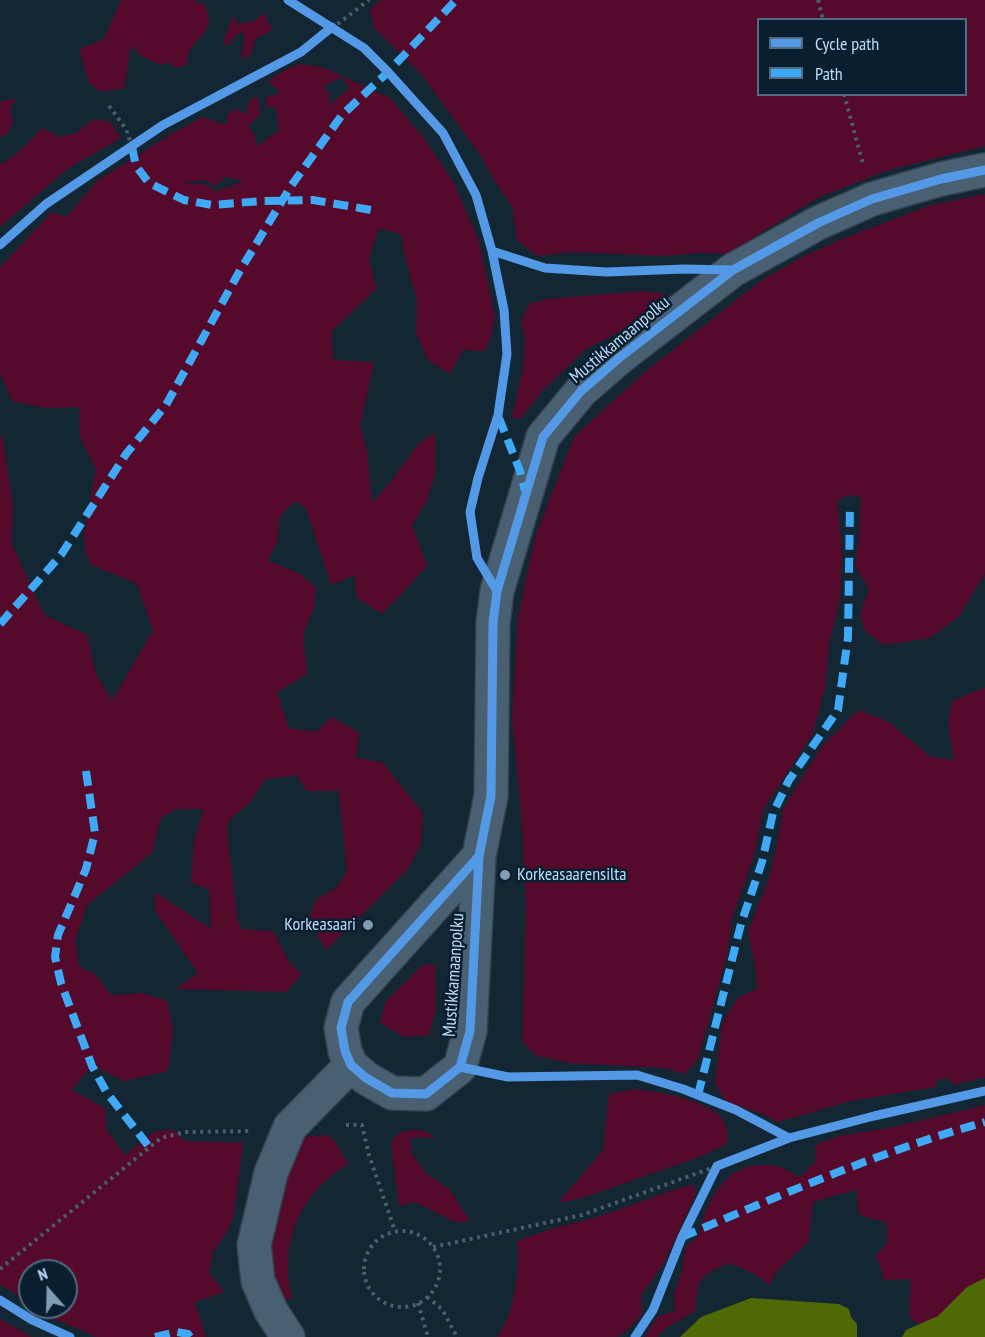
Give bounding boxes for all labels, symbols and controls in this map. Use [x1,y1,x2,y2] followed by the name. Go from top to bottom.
[757,18,967,96] legend
[815,32,879,55] text: Cycle path
[815,62,843,85] text: Path
[566,292,674,388] street label: Mustikkamaanpolku
[517,864,626,886] place label: Korkeasaarensilta
[498,868,512,882] marker: Korkeasaarensilta
[439,912,469,1038] street label: Mustikkamaanpolku
[284,914,356,936] place label: Korkeasaari
[361,918,375,932] marker: Korkeasaari
[18,1259,78,1319] north arrow
[35,1263,50,1285] text: N

